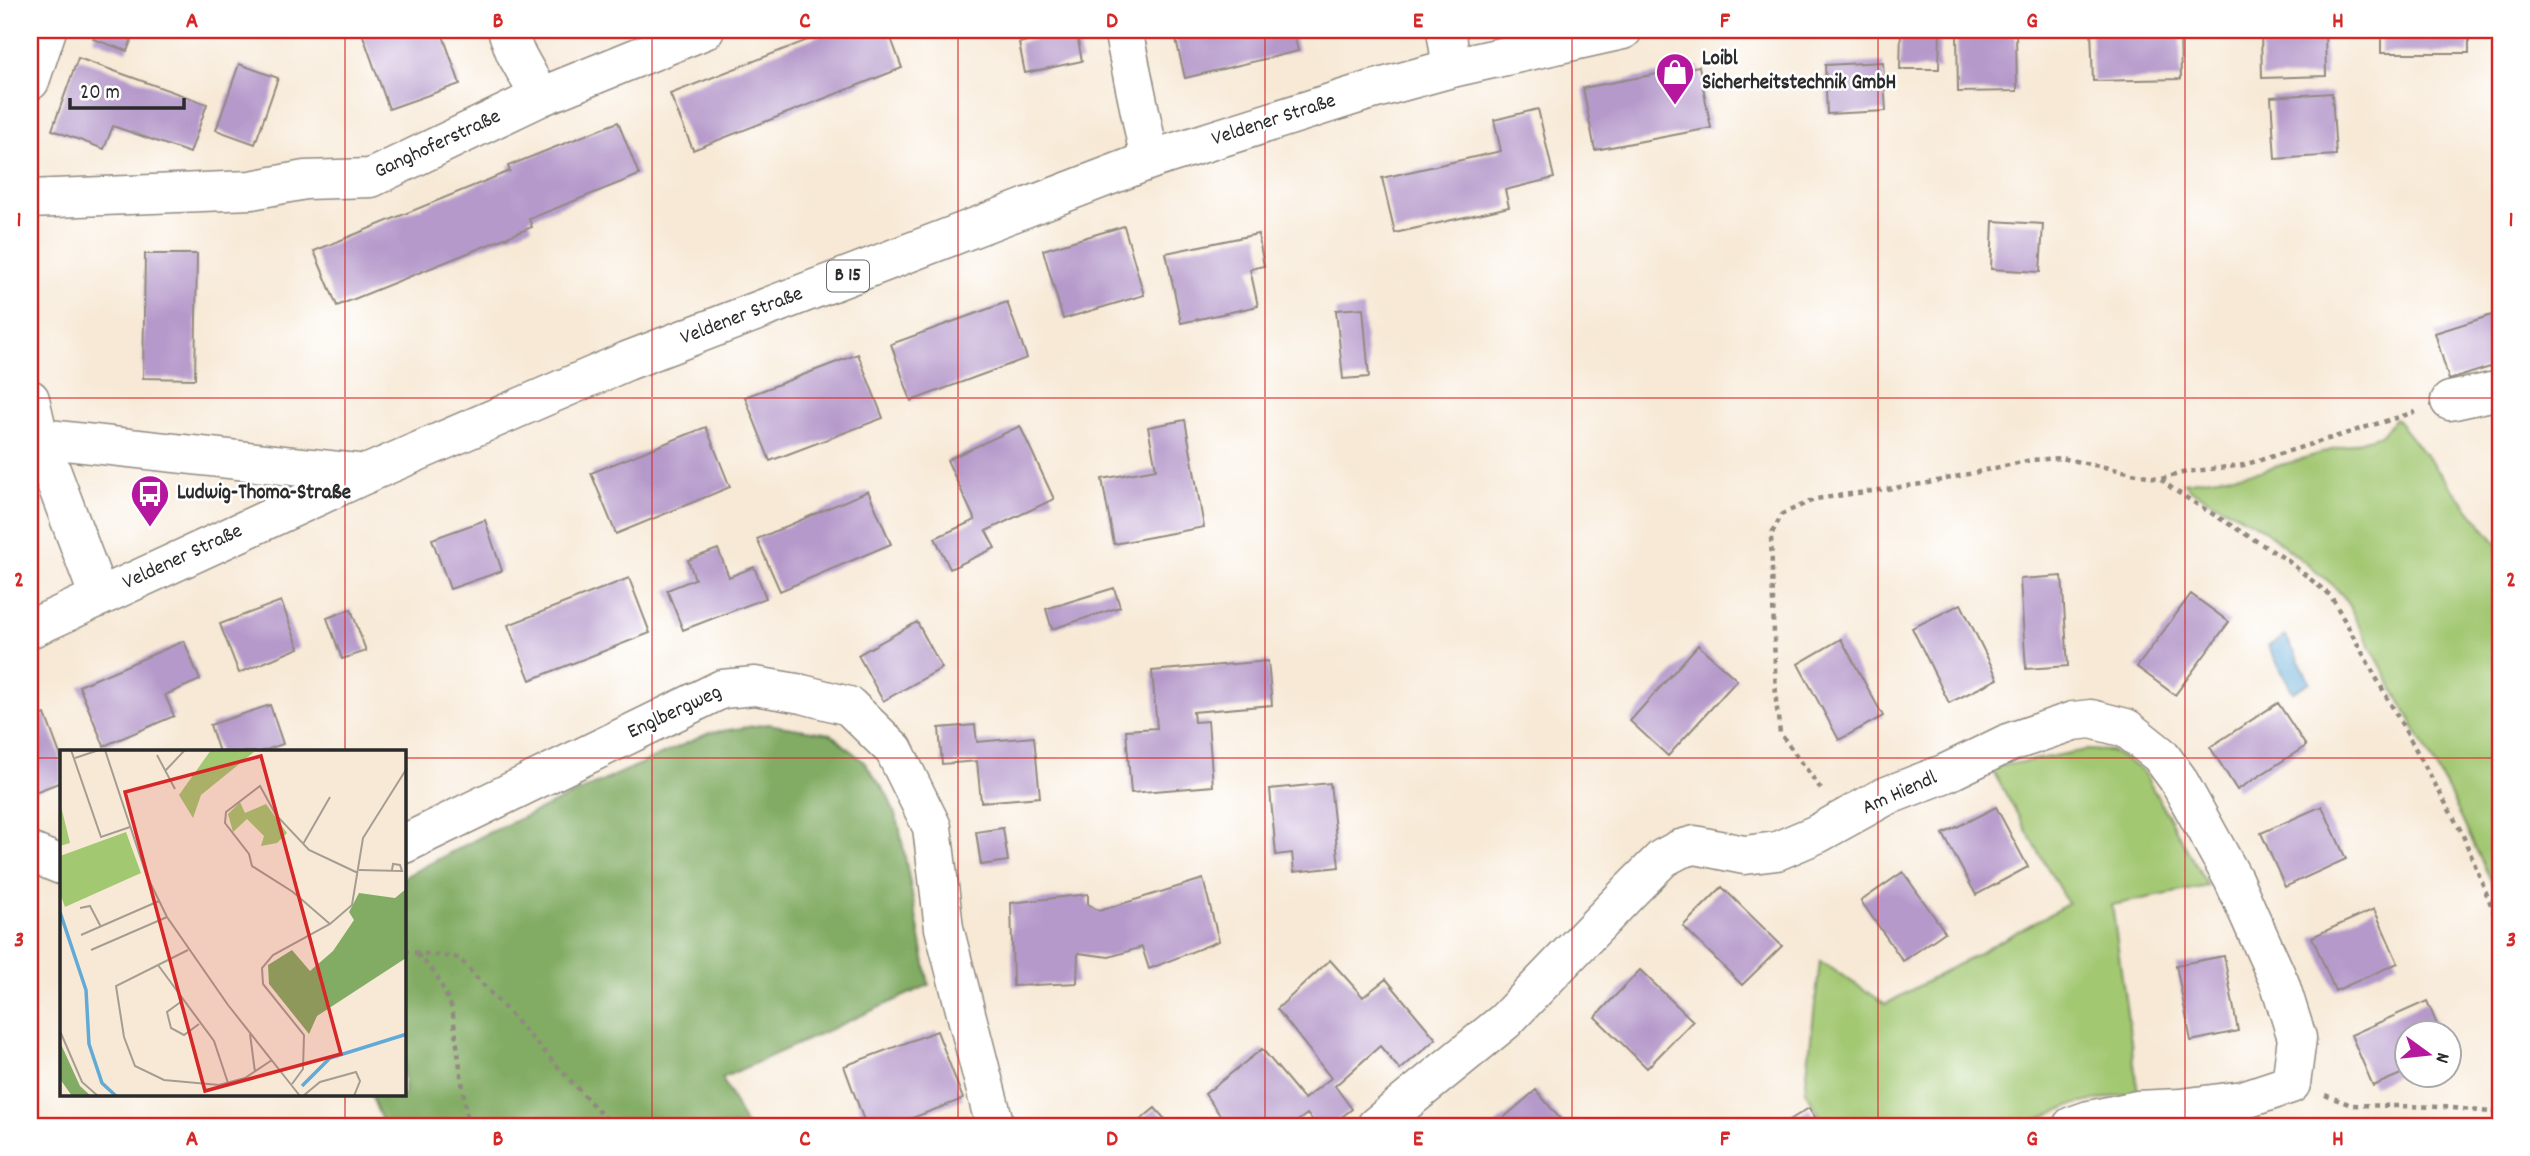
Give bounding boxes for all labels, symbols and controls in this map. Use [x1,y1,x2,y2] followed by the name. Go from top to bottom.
[186,6,198,39] text: A
[493,6,504,39] text: B
[799,6,811,39] text: C
[1106,6,1118,39] text: D
[1413,6,1424,39] text: E
[1720,6,1731,39] text: F
[2026,6,2038,39] text: G
[2332,6,2344,39] text: H
[1702,45,1896,99] place label: Loibl Sicherheitstechnik GmbH
[1654,51,1696,106] shop icon: Loibl Sicherheitstechnik GmbH
[70,66,184,110] scale bar
[80,79,120,109] text: 20 m
[1208,87,1340,155] street label: Veldener Straße
[370,103,506,187] street label: Ganghoferstraße
[16,205,22,238] text: 1
[2508,205,2514,238] text: 1
[827,260,869,292] road number: B 15
[676,280,808,354] street label: Veldener Straße
[129,473,171,528] bus stop icon: Ludwig-Thoma-Straße
[177,479,351,509] place label: Ludwig-Thoma-Straße
[118,517,248,599] street label: Veldener Straße
[14,565,24,598] text: 2
[2506,565,2516,598] text: 2
[623,678,727,748] street label: Englbergweg
[60,750,406,1096] inset map
[1858,764,1942,824] street label: Am Hiendl
[14,925,24,958] text: 3
[2506,925,2516,958] text: 3
[2394,1020,2464,1090] north arrow
[2427,1049,2455,1066] text: N
[186,1124,198,1156] text: A
[493,1124,504,1156] text: B
[799,1124,811,1156] text: C
[1106,1124,1118,1156] text: D
[1413,1124,1424,1156] text: E
[1720,1124,1731,1156] text: F
[2026,1124,2038,1156] text: G
[2332,1124,2344,1156] text: H

